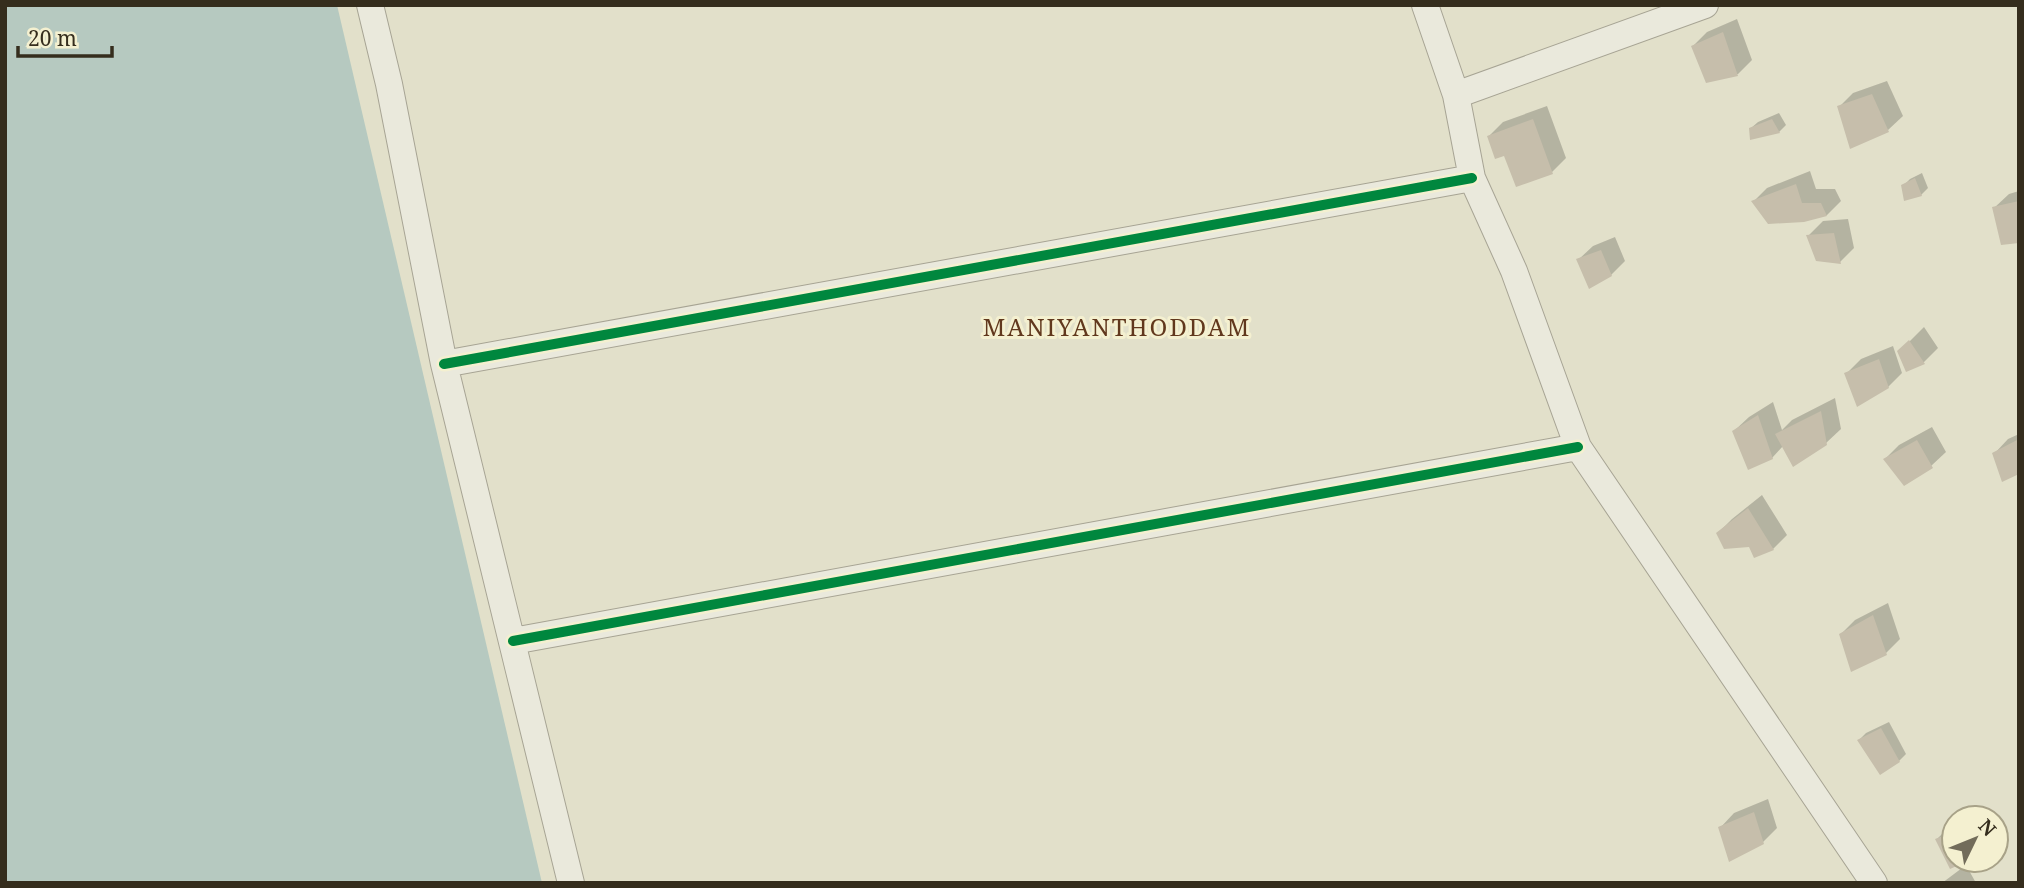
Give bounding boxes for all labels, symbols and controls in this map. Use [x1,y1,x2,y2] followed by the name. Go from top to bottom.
[18,14,112,58] scale bar
[28,24,77,52] text: 20 m
[983,310,1251,343] district label: MANIYANTHODDAM
[1940,804,2010,874] north arrow
[1973,813,2002,842] text: N

